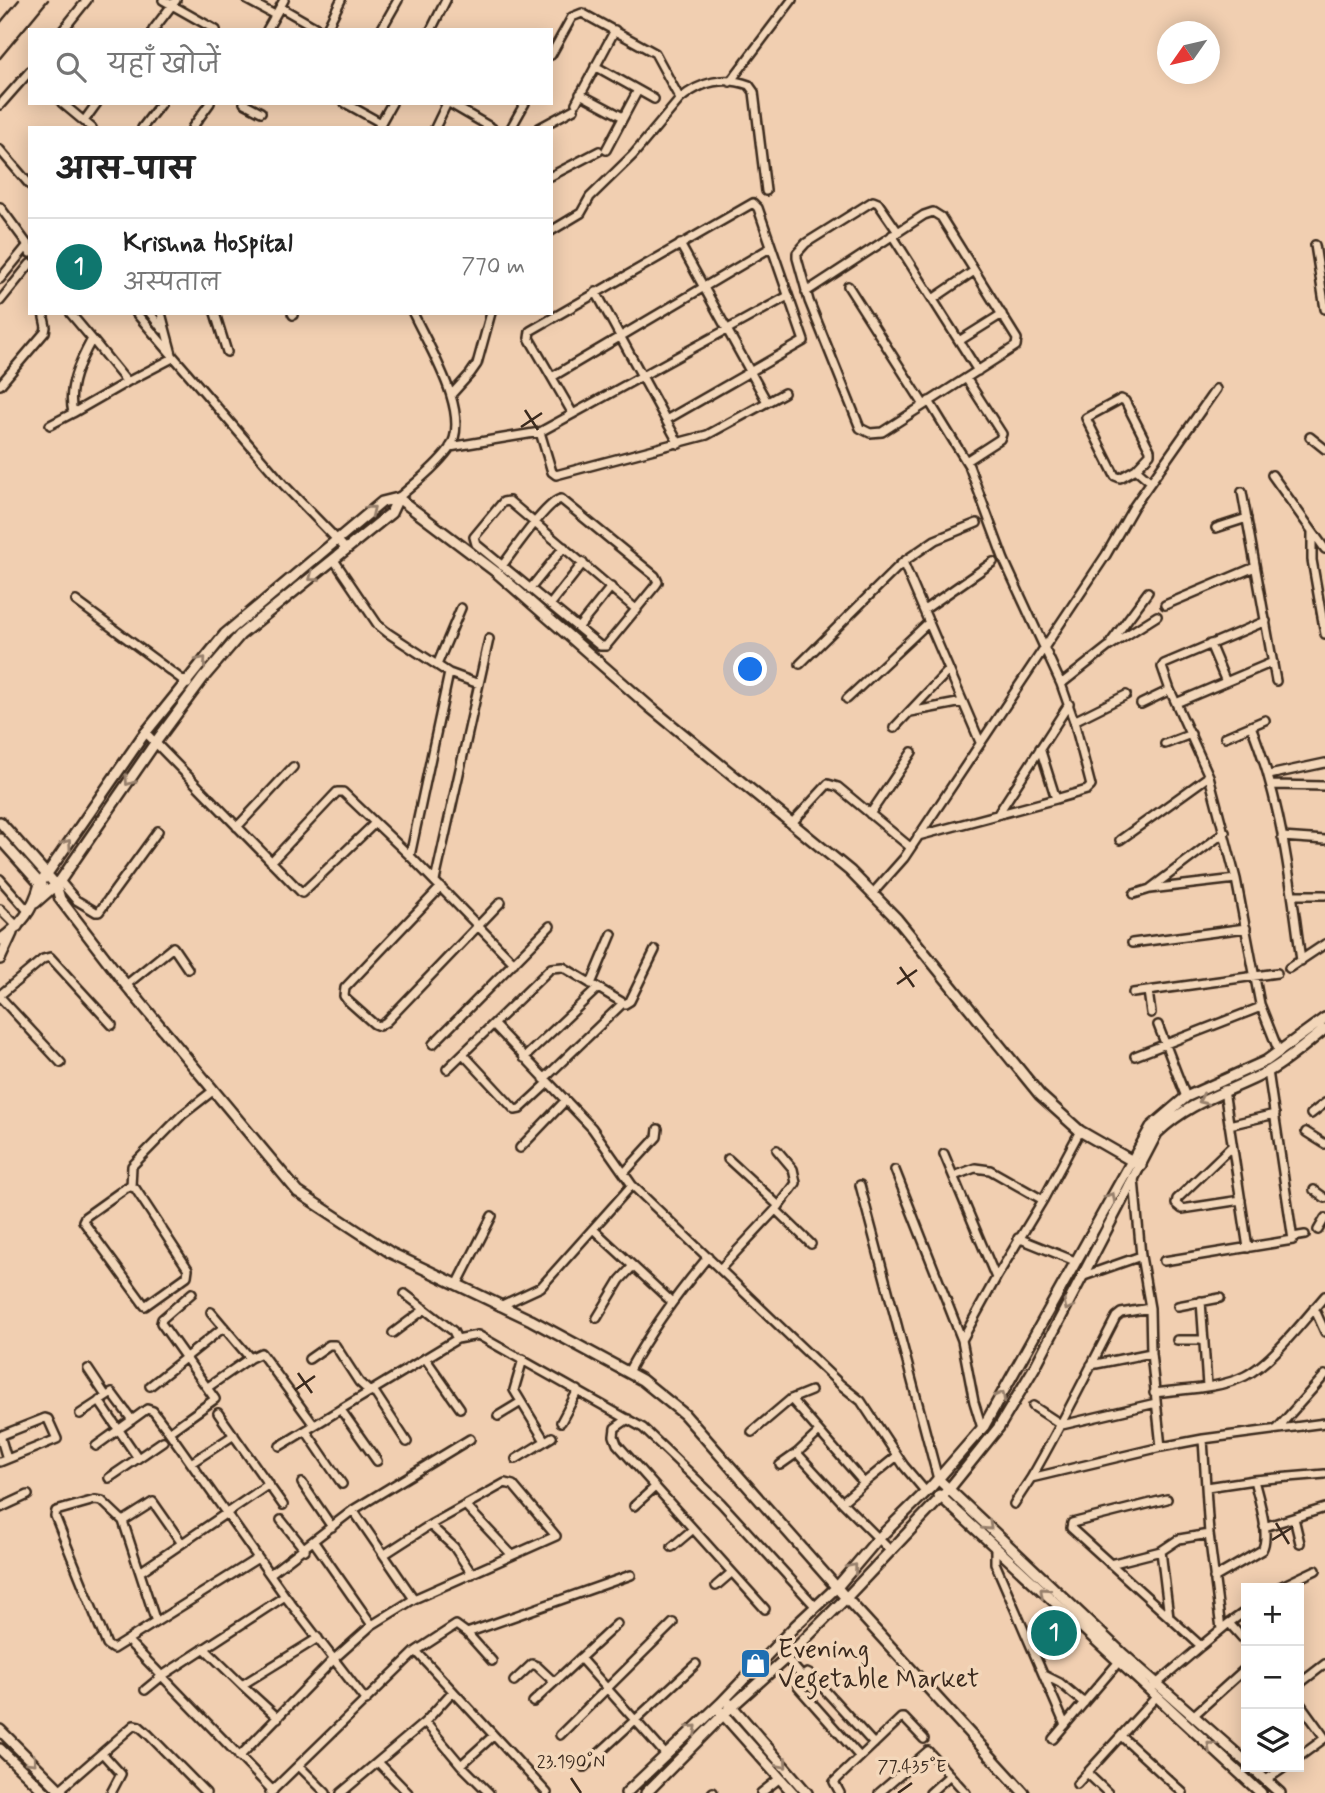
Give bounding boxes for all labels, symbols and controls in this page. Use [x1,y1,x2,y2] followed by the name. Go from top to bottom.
[1157,21,1220,84] north arrow
[28,28,553,105] search box
[52,48,90,86] icon: search
[108,49,220,83] text: यहाँ खोजें
[56,151,194,190] text: आस-पास
[123,227,293,261] text: Krishna Hospital
[74,252,84,282] text: 1
[461,252,525,282] text: 770 m
[123,269,221,299] text: अस्पताल
[363,506,376,518] one-way arrow
[308,568,320,581] one-way arrow
[733,652,767,686] your location
[194,656,206,669] one-way arrow
[125,773,137,786] one-way arrow
[59,839,71,852] one-way arrow
[1198,1092,1211,1106] one-way arrow
[1103,1191,1116,1204] one-way arrow
[1063,1298,1076,1311] one-way arrow
[993,1391,1006,1403] one-way arrow
[980,1517,993,1530] one-way arrow
[845,1563,857,1576] one-way arrow
[1241,1583,1304,1772] map controls
[1241,1583,1304,1646] button: +
[1039,1588,1052,1601] one-way arrow
[1031,1607,1077,1659] pin: 1
[778,1633,979,1700] place label: Evening Vegetable Market
[738,1646,772,1680] shop icon: Evening Vegetable Market
[1241,1646,1304,1709] button: −
[1241,1709,1304,1772] button: layers
[685,1725,698,1737] one-way arrow
[1206,1742,1219,1755] one-way arrow
[537,1750,605,1774] text: 23.190°N
[23,1753,36,1766] one-way arrow
[878,1755,946,1779] text: 77.435°E
[775,1756,787,1769] one-way arrow

